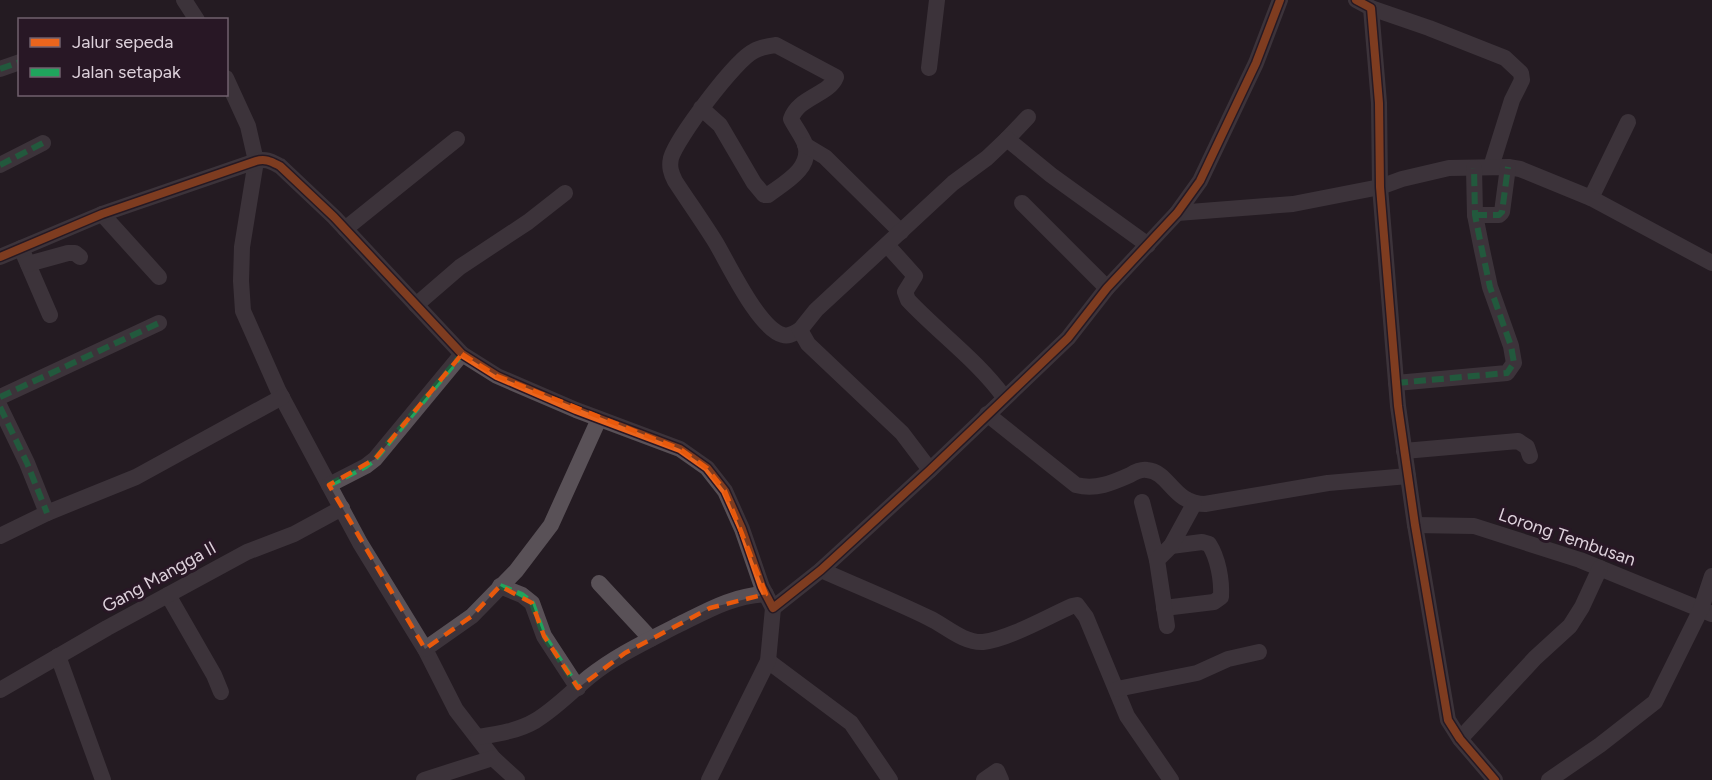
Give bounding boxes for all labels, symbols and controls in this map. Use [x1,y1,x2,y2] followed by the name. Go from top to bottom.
[18,18,228,96] legend
[72,31,173,53] text: Jalur sepeda
[72,61,181,83] text: Jalan setapak
[1496,503,1638,571] street label: Lorong Tembusan
[98,537,220,617] street label: Gang Mangga II

